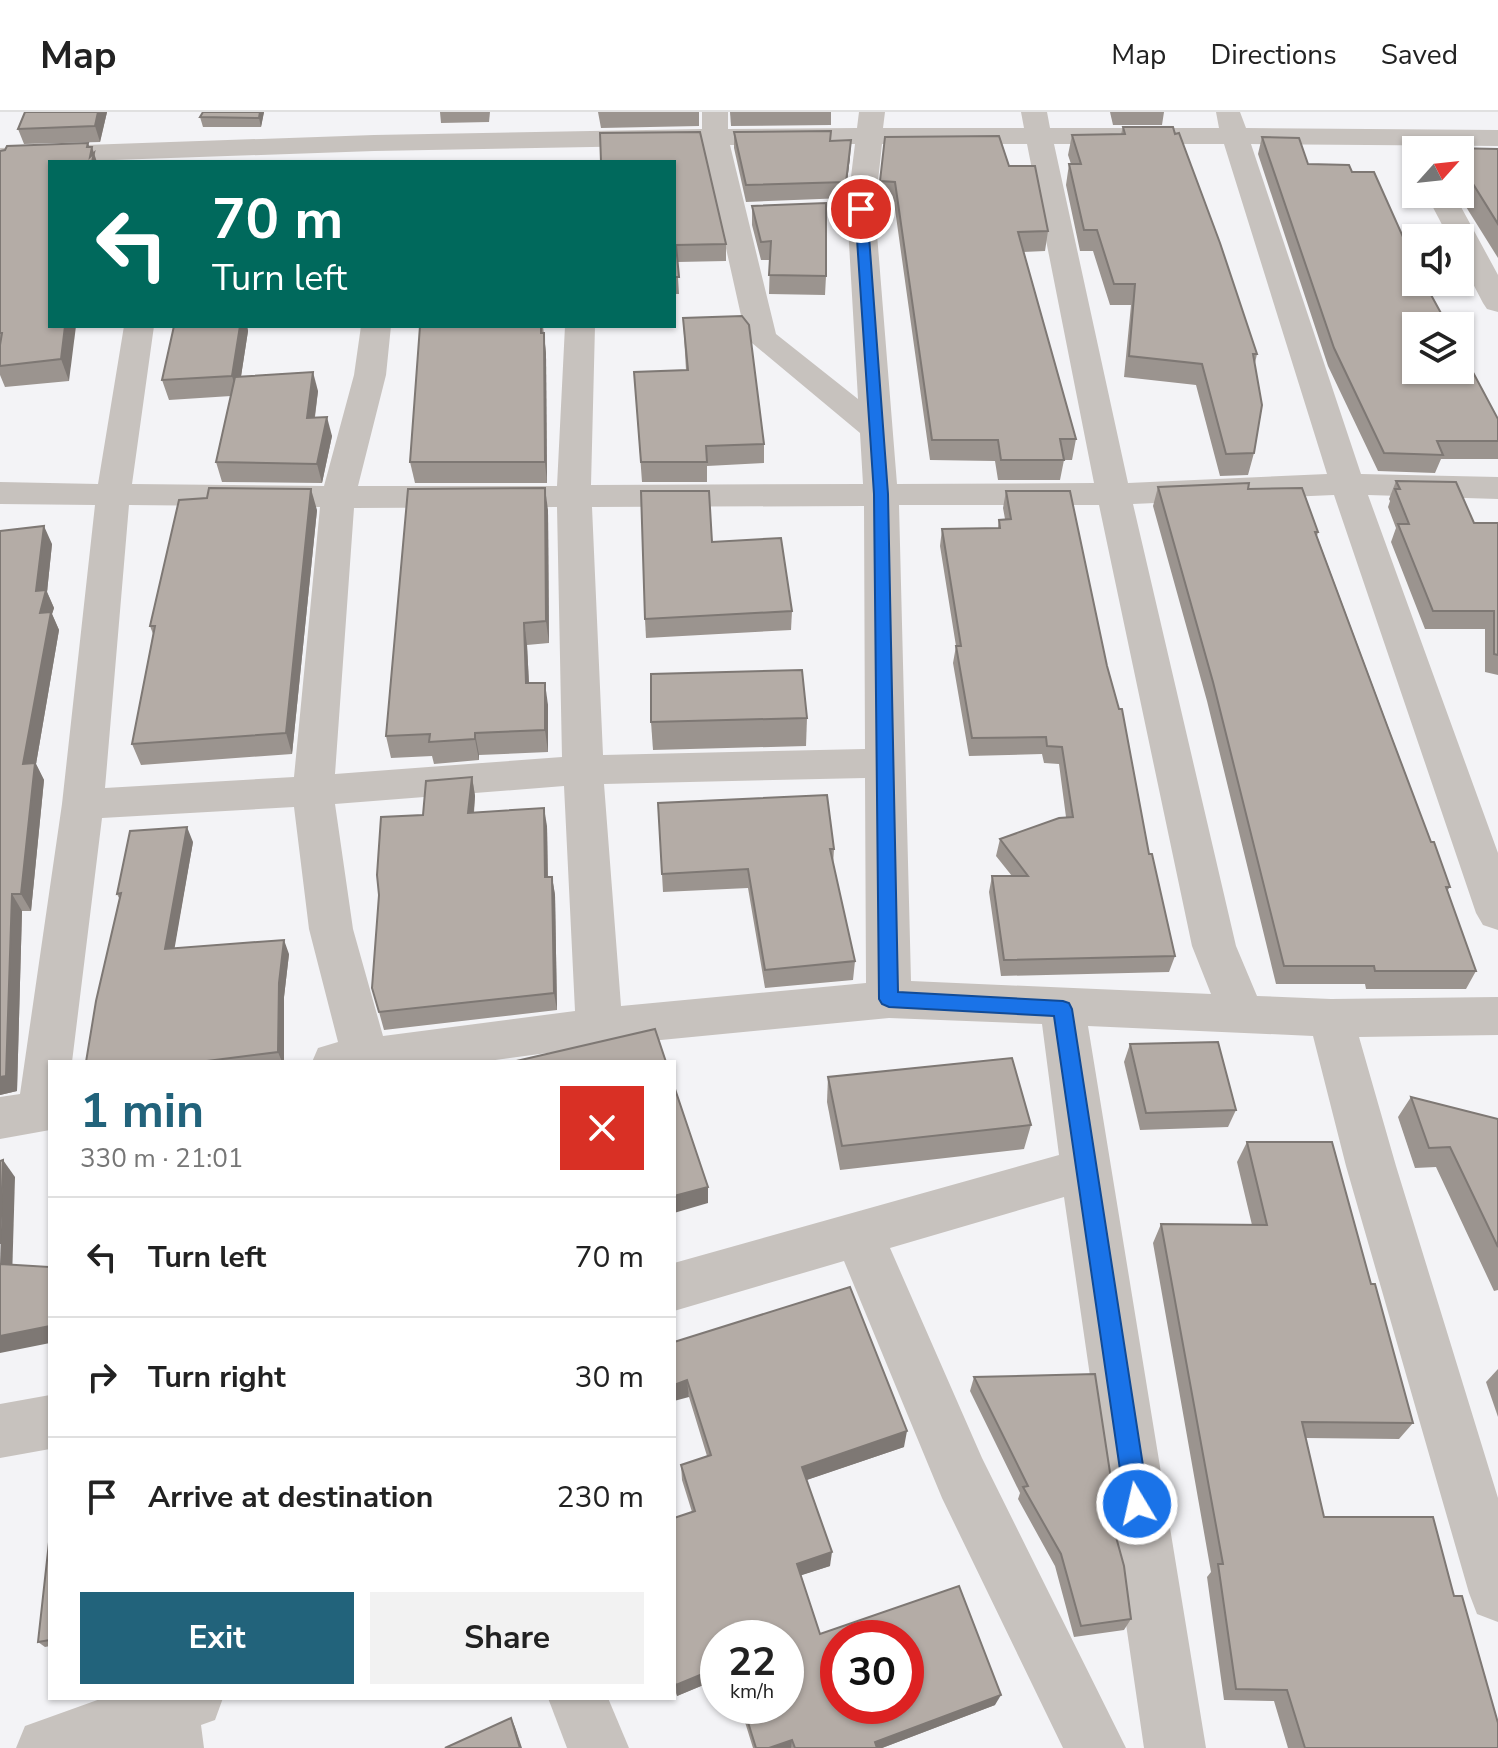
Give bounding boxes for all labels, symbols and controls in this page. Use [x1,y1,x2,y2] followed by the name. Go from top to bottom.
[40,30,117,81] text: Map
[1111,36,1166,74] text: Map
[1210,36,1337,74] text: Directions
[1381,36,1458,74] text: Saved
[1402,136,1474,208] north arrow
[1402,136,1474,384] map controls
[827,175,895,243] pin
[212,181,343,258] text: 70 m
[839,187,883,231] icon: arrive
[80,192,184,296] icon: left
[1402,224,1474,296] button: sound
[212,254,347,303] text: Turn left
[1402,312,1474,384] button: layers
[80,1078,204,1144] text: 1 min
[560,1086,644,1170] button: close
[80,1141,243,1176] text: 330 m · 21:01
[80,1235,124,1279] icon: left
[148,1237,266,1278] text: Turn left
[575,1237,644,1278] text: 70 m
[80,1355,124,1399] icon: right
[148,1357,286,1398] text: Turn right
[575,1357,644,1398] text: 30 m
[1095,1462,1179,1546] position arrow
[80,1475,124,1519] icon: arrive
[148,1477,433,1518] text: Arrive at destination
[557,1477,644,1518] text: 230 m
[80,1592,354,1684] button: Exit
[370,1592,644,1684] button: Share
[820,1620,924,1724] speed limit sign: 30
[728,1635,776,1689] text: 22
[730,1678,774,1705] text: km/h

